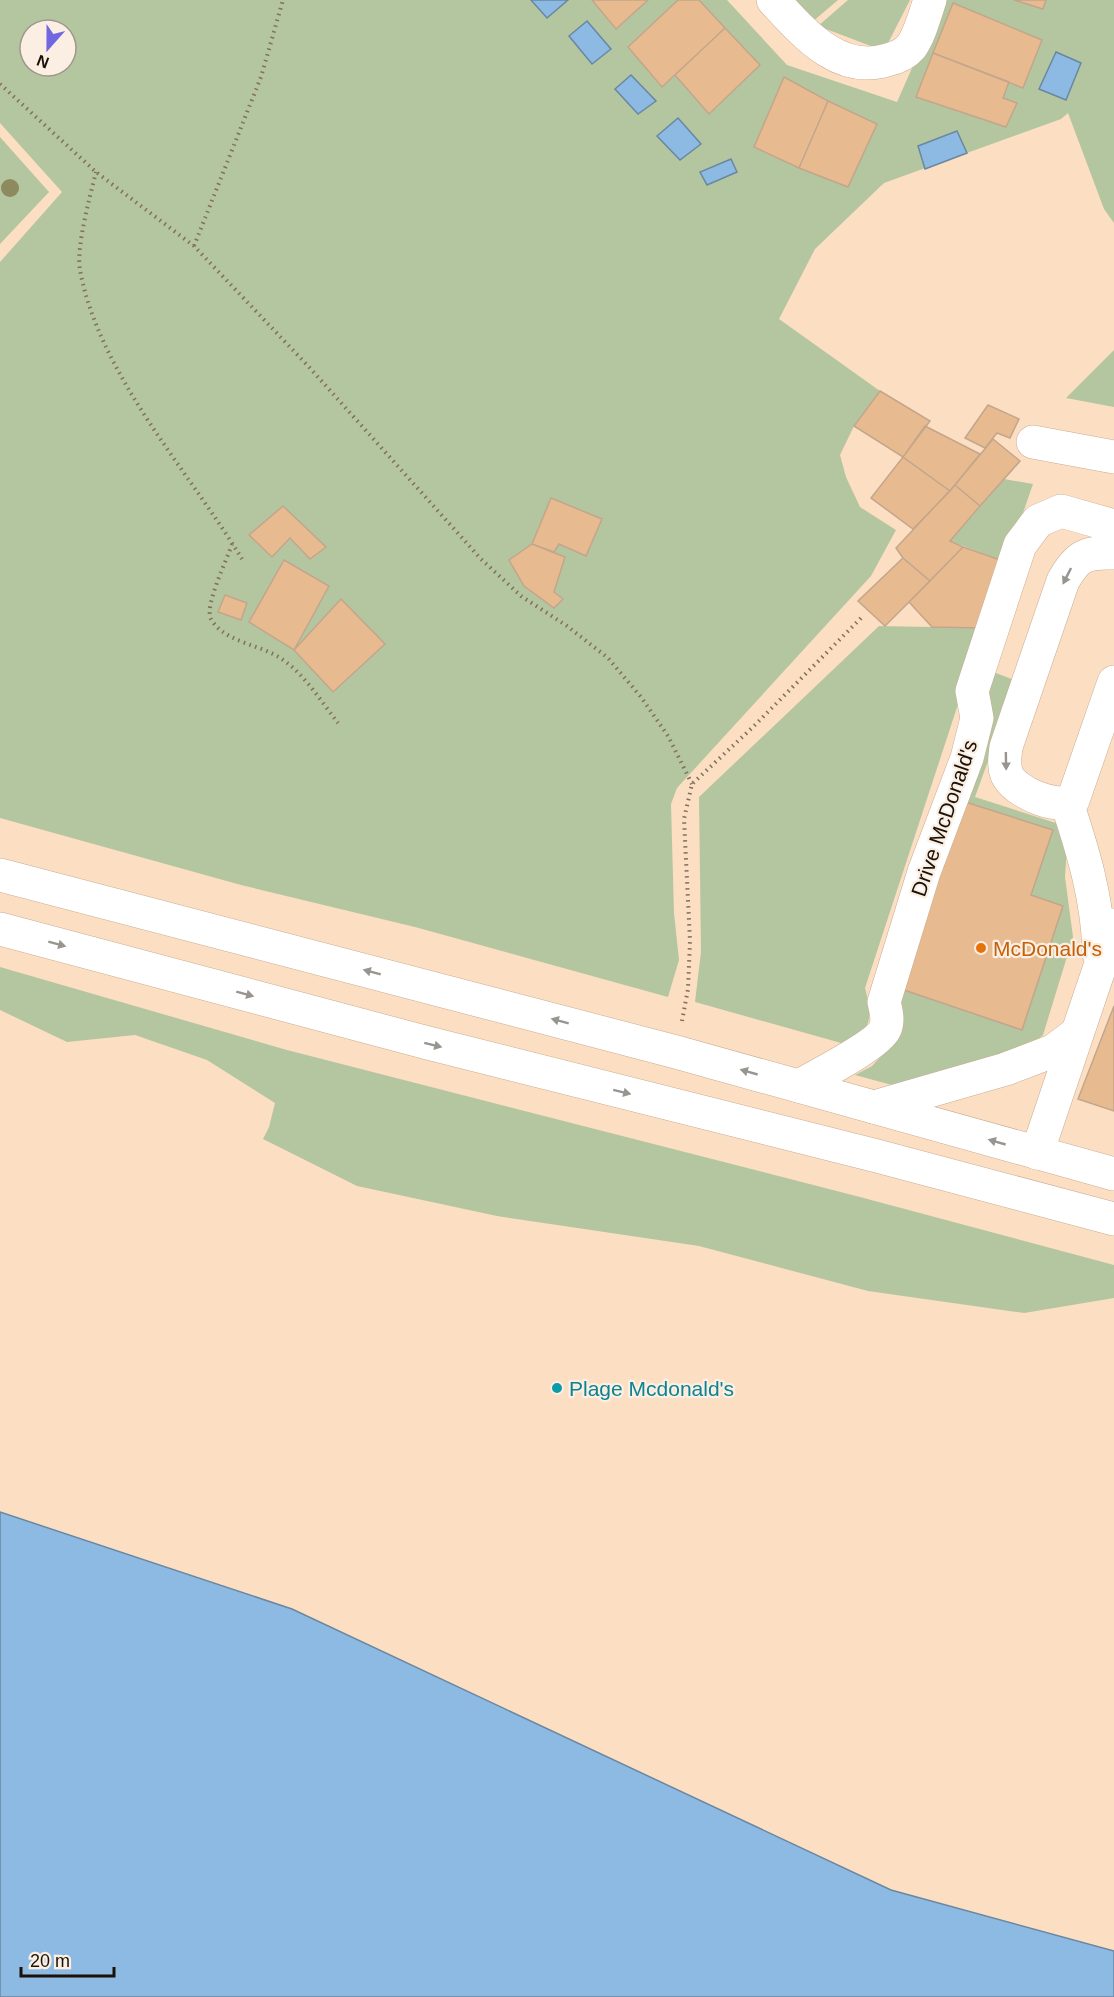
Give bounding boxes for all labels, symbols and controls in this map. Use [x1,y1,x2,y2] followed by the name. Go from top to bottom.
[18,18,78,78] north arrow
[34,52,51,72] text: N
[1062,568,1071,585] one-way arrow
[906,737,982,899] street label: Drive McDonald's
[1001,751,1011,770] one-way arrow
[993,937,1102,960] place label: McDonald's
[48,940,66,949] one-way arrow
[974,941,988,955] marker: McDonald's
[362,967,380,976] one-way arrow
[236,990,254,999] one-way arrow
[551,1016,569,1026] one-way arrow
[424,1040,443,1050] one-way arrow
[739,1067,757,1076] one-way arrow
[614,1088,632,1097] one-way arrow
[988,1136,1006,1146] one-way arrow
[569,1377,734,1400] place label: Plage Mcdonald's
[550,1381,564,1395] marker: Plage Mcdonald's
[21,1940,114,1978] scale bar
[30,1951,70,1971] text: 20 m

